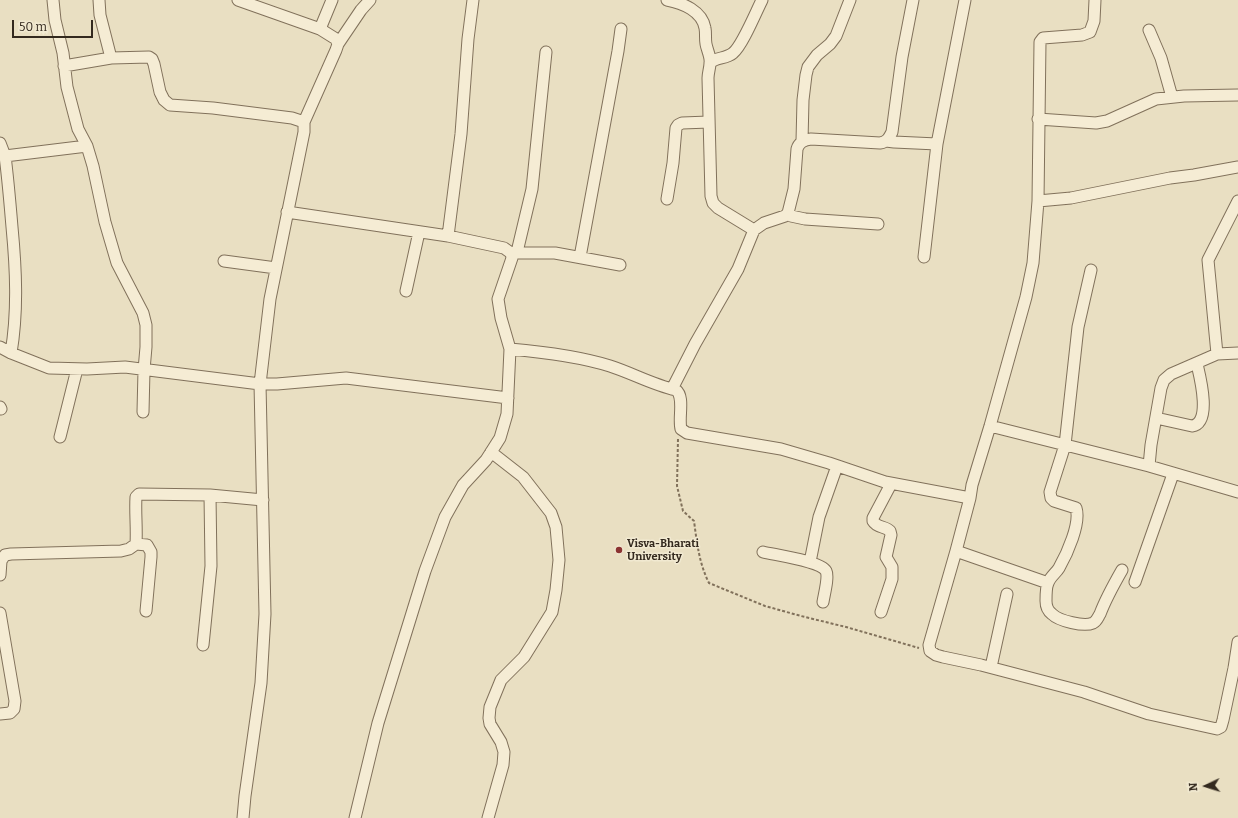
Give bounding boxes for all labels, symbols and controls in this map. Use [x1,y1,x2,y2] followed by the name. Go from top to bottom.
[14,12,95,38] scale bar
[19,20,47,34] text: 50 m
[627,537,699,563] place label: Visva-Bharati University
[614,545,624,555] marker: Visva-Bharati University
[1186,766,1226,806] north arrow
[1187,782,1200,792] text: N

